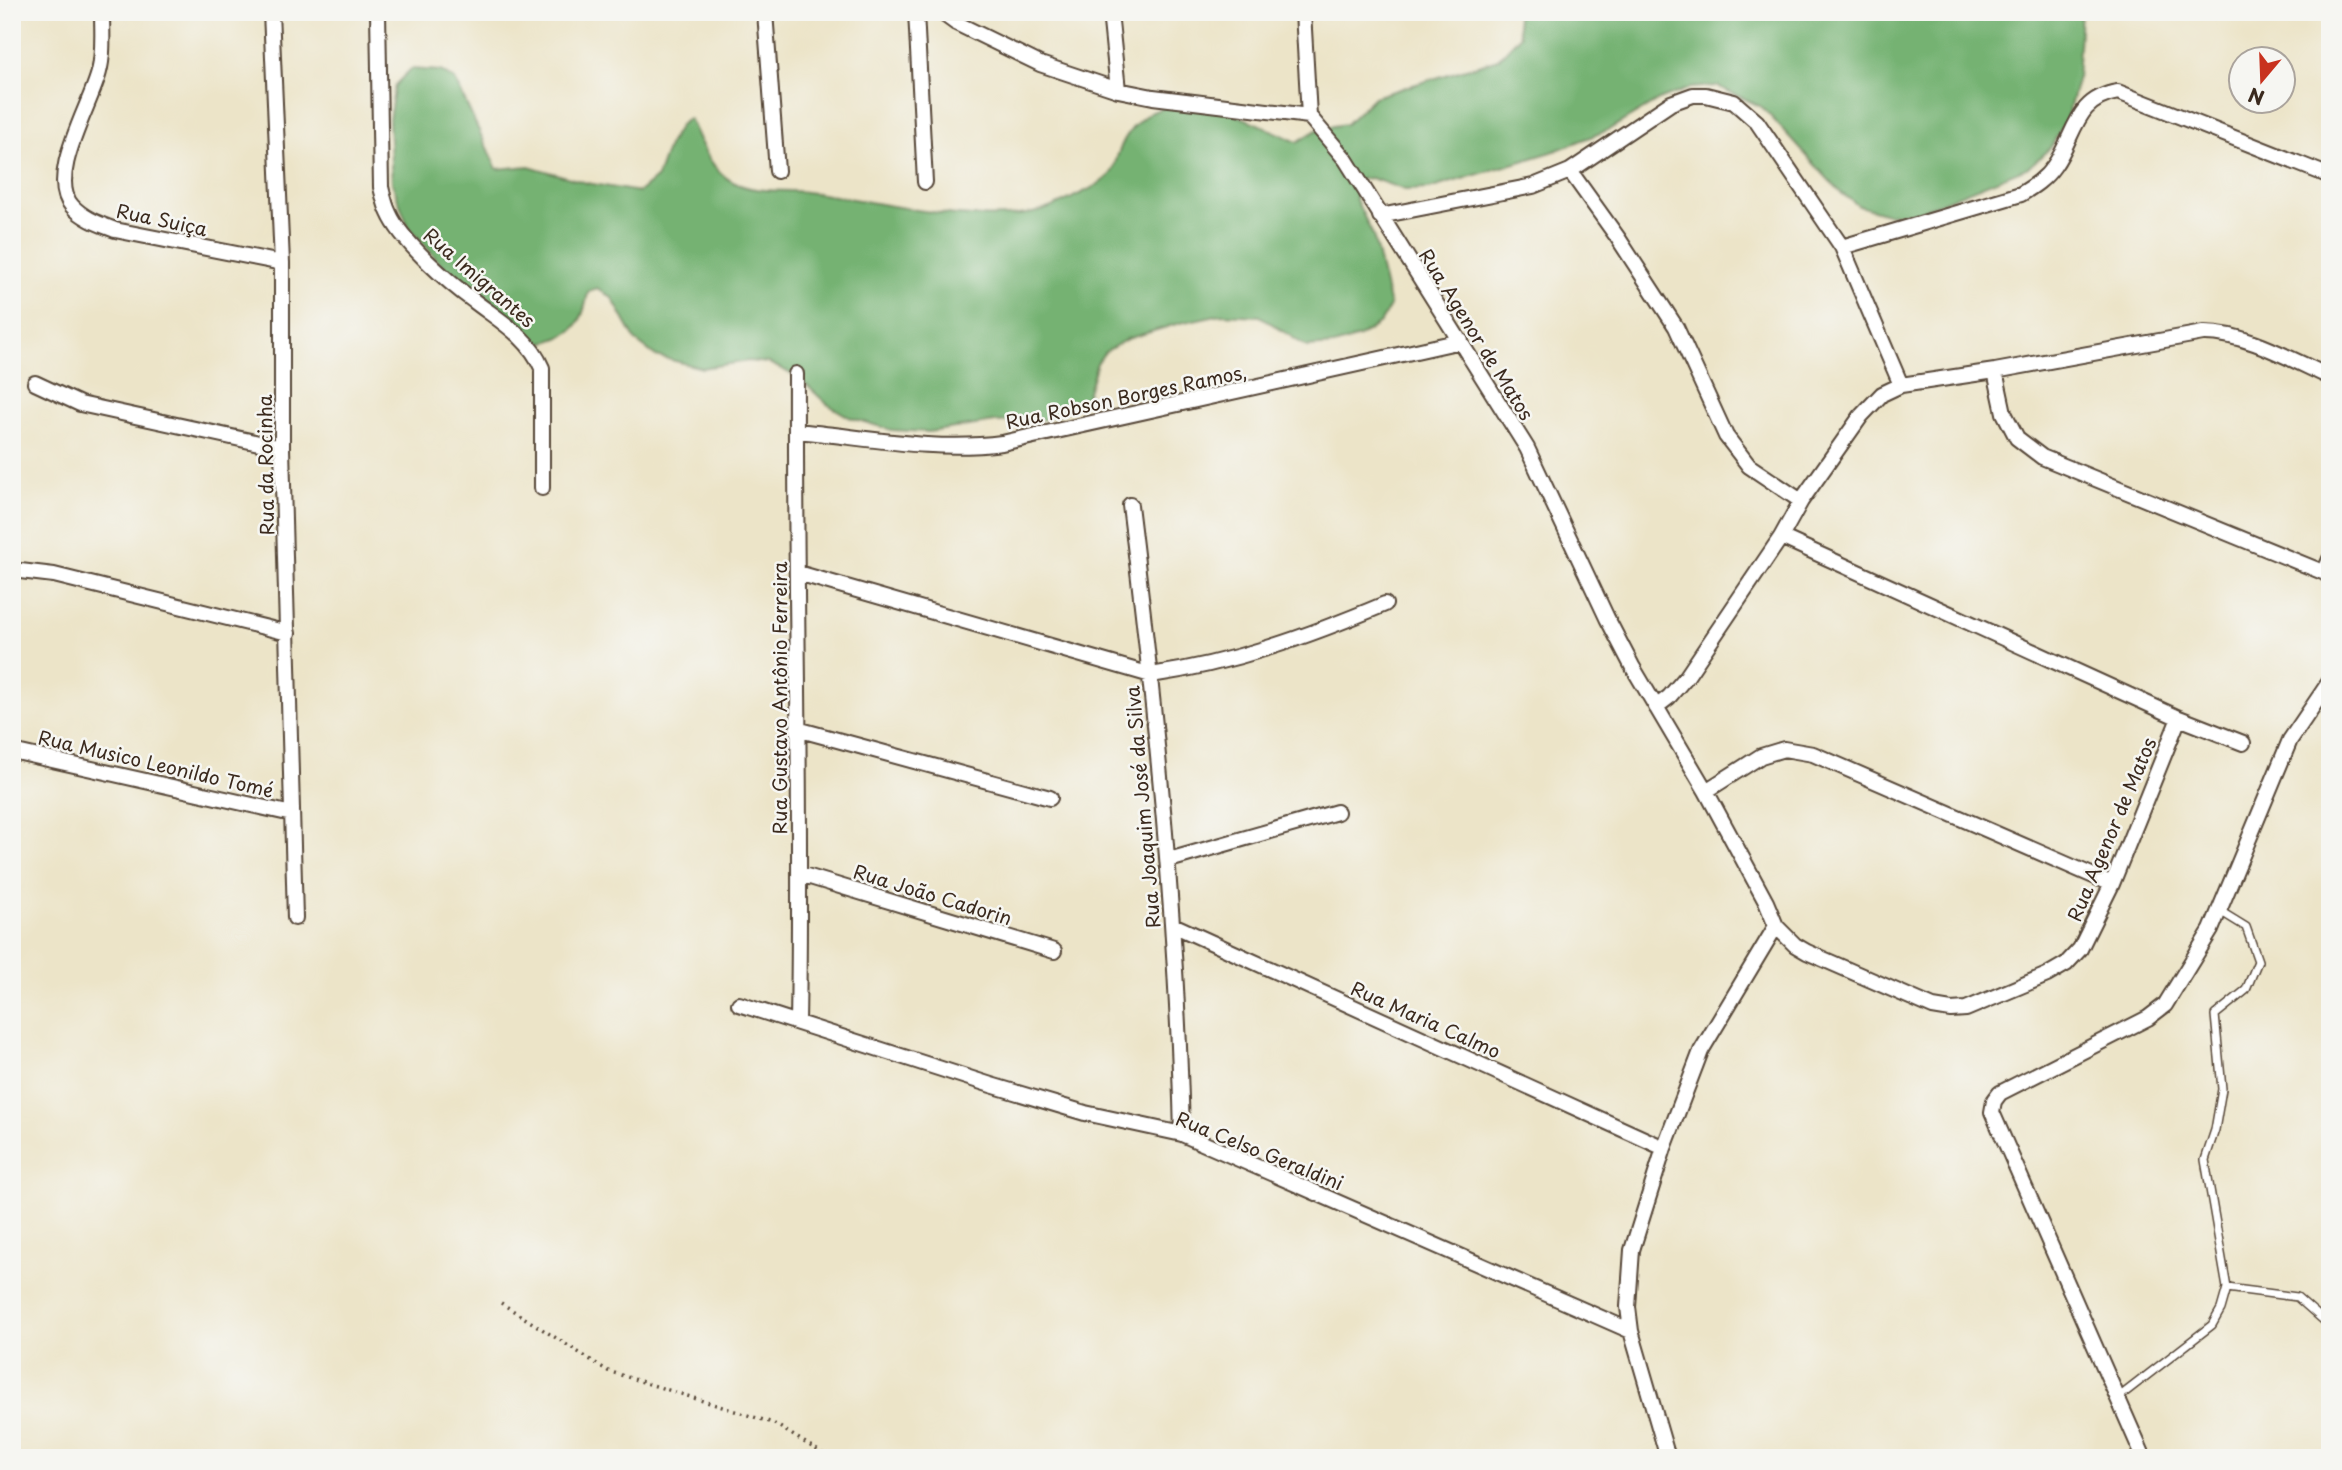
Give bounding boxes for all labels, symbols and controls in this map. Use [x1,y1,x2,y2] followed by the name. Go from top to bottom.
[2226,46,2296,116] north arrow
[2244,81,2268,113] text: N
[114,196,210,242] street label: Rua Suiça
[418,221,542,333] street label: Rua Imigrantes
[1413,243,1541,425] street label: Rua Agenor de Matos
[1003,357,1249,435] street label: Rua Robson Borges Ramos,
[250,394,280,536] street label: Rua da Rocinha
[765,561,793,835] street label: Rua Gustavo Antônio Ferreira
[1117,684,1167,930] street label: Rua Joaquim José da Silva
[36,722,276,804] street label: Rua Musico Leonildo Tomé
[2060,733,2163,925] street label: Rua Agenor de Matos
[850,857,1016,931] street label: Rua João Cadorin
[1347,973,1505,1065] street label: Rua Maria Calmo
[1172,1104,1348,1196] street label: Rua Celso Geraldini

